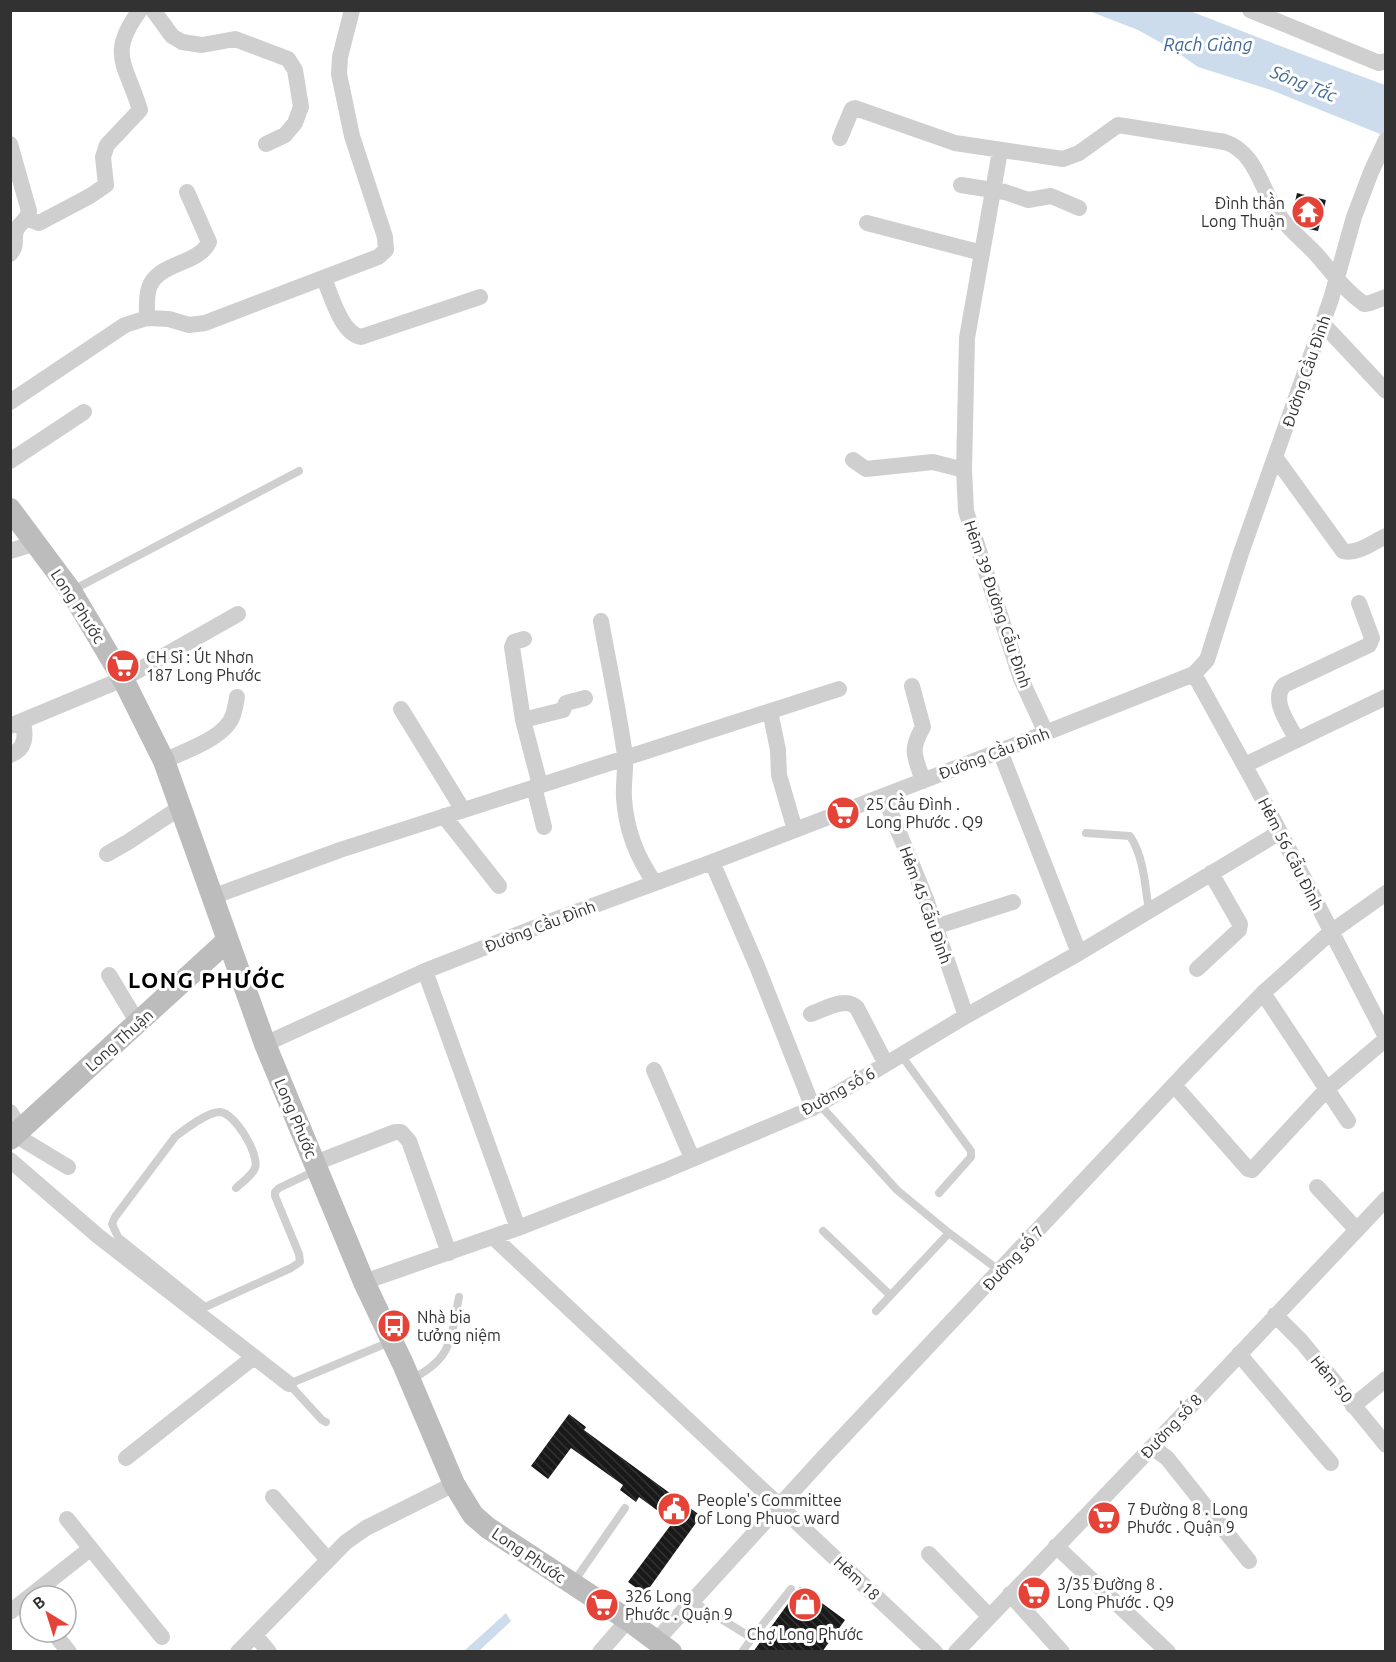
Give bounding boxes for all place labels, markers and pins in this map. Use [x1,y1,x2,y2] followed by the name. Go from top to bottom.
[1201,191,1285,230] place label: Đình thần Long Thuận
[1290,194,1326,230] temple icon: Đình thần Long Thuận
[146,646,262,684] place label: CH Sỉ : Út Nhơn 187 Long Phước
[105,648,141,684] supermarket icon: CH Sỉ : Út Nhơn 187 Long Phước
[866,792,983,831] place label: 25 Cầu Đình . Long Phước . Q9
[825,795,861,831] supermarket icon: 25 Cầu Đình . Long Phước . Q9
[376,1308,412,1344] bus stop icon: Nhà bia tưởng niệm
[417,1308,501,1344] place label: Nhà bia tưởng niệm
[656,1491,692,1527] public building icon: People's Committee of Long Phuoc ward
[697,1491,842,1527] place label: People's Committee of Long Phuoc ward
[1086,1500,1122,1536] supermarket icon: 7 Đường 8 . Long Phước . Quận 9
[1127,1500,1248,1536] place label: 7 Đường 8 . Long Phước . Quận 9
[1016,1575,1052,1611] supermarket icon: 3/35 Đường 8 . Long Phước . Q9
[1057,1575,1174,1611] place label: 3/35 Đường 8 . Long Phước . Q9
[787,1586,823,1622] shop icon: Chợ Long Phước
[584,1587,620,1623] supermarket icon: 326 Long Phước . Quận 9
[625,1587,733,1623] place label: 326 Long Phước . Quận 9
[747,1625,864,1643] place label: Chợ Long Phước

